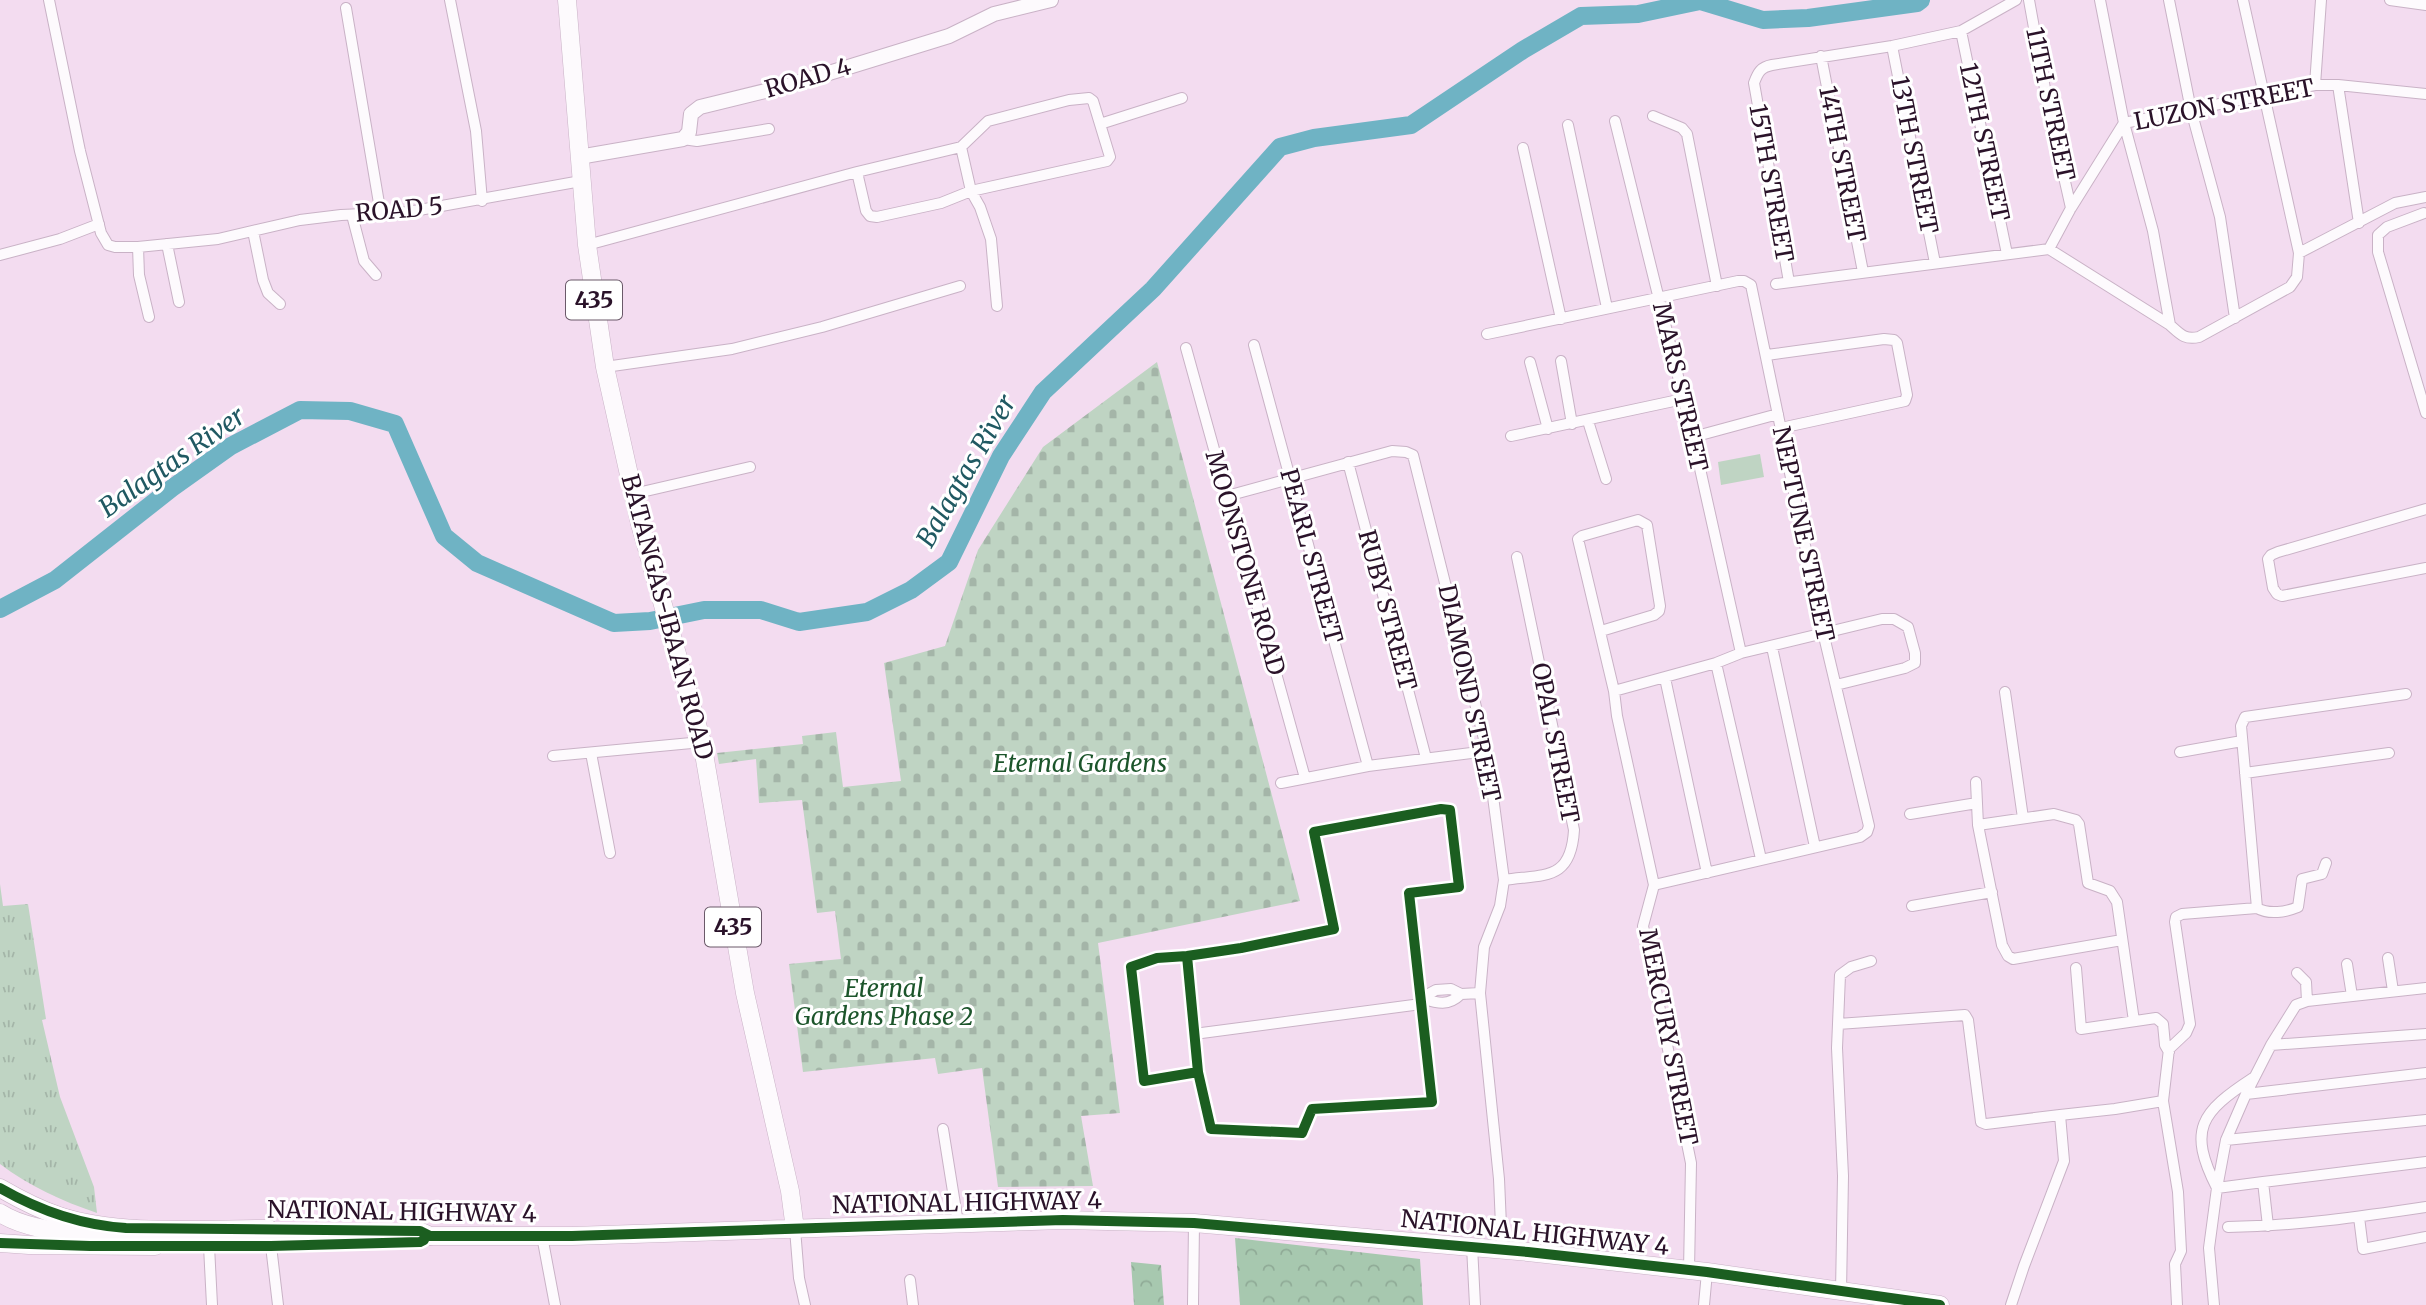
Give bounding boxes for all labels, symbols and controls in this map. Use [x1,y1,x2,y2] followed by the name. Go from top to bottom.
[2019,24,2082,184] street label: 11TH STREET
[761,50,855,105] street label: ROAD 4
[1953,60,2016,224] street label: 12TH STREET
[2131,72,2317,137] street label: LUZON STREET
[1884,74,1945,237] street label: 13TH STREET
[1812,83,1873,245] street label: 14TH STREET
[1742,102,1801,265] street label: 15TH STREET
[354,190,444,229] street label: ROAD 5
[566,280,622,320] road number: 435
[1646,299,1715,475] street label: MARS STREET
[909,388,1023,553] water label: Balagtas River
[92,399,251,524] water label: Balagtas River
[1766,424,1841,645] street label: NEPTUNE STREET
[1199,447,1292,679] street label: MOONSTONE ROAD
[1273,465,1350,647] street label: PEARL STREET
[614,471,721,763] street label: BATANGAS-IBAAN ROAD
[1351,526,1424,694] street label: RUBY STREET
[1431,581,1508,805] street label: DIAMOND STREET
[1525,660,1586,826] street label: OPAL STREET
[993,748,1167,779] park label: Eternal Gardens
[705,908,761,946] road number: 435
[1632,926,1705,1148] street label: MERCURY STREET
[795,973,973,1032] park label: Eternal Gardens Phase 2
[832,1185,1102,1220] street label: NATIONAL HIGHWAY 4
[267,1194,537,1229] street label: NATIONAL HIGHWAY 4
[1399,1203,1671,1262] street label: NATIONAL HIGHWAY 4

